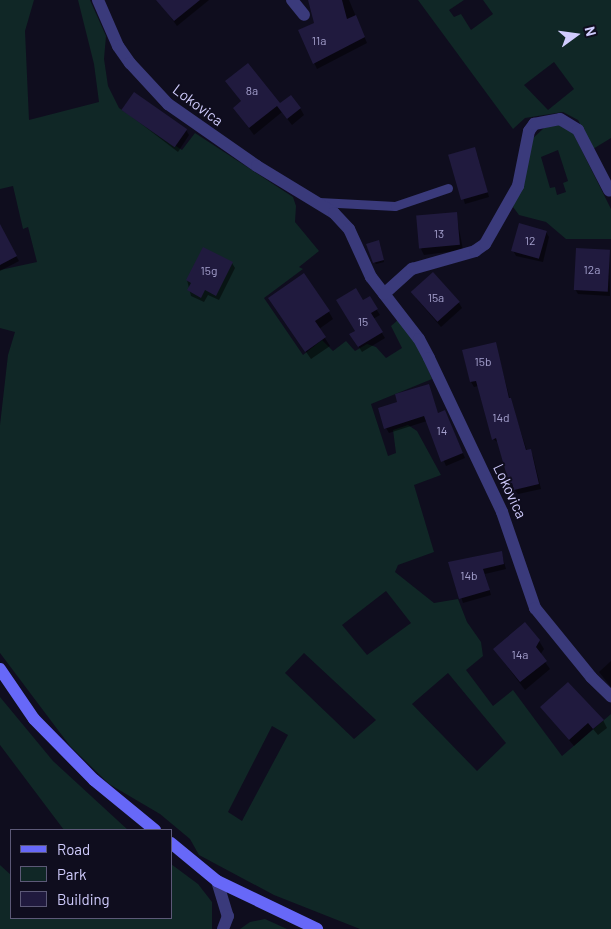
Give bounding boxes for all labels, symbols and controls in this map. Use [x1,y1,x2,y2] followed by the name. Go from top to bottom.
[551,10,601,60] north arrow
[582,25,600,38] text: N
[312,34,326,48] house number: 11a
[169,80,227,130] street label: Lokovica
[246,84,258,98] house number: 8a
[434,227,444,241] house number: 13
[525,234,535,248] house number: 12
[584,263,600,277] house number: 12a
[201,264,217,278] house number: 15g
[428,291,444,305] house number: 15a
[358,315,368,329] house number: 15
[475,355,491,369] house number: 15b
[492,411,510,425] house number: 14d
[437,424,447,438] house number: 14
[490,461,530,521] street label: Lokovica
[460,569,478,583] house number: 14b
[512,648,528,662] house number: 14a
[10,829,172,919] legend
[57,840,90,858] text: Road
[57,865,86,883] text: Park
[57,890,110,908] text: Building

